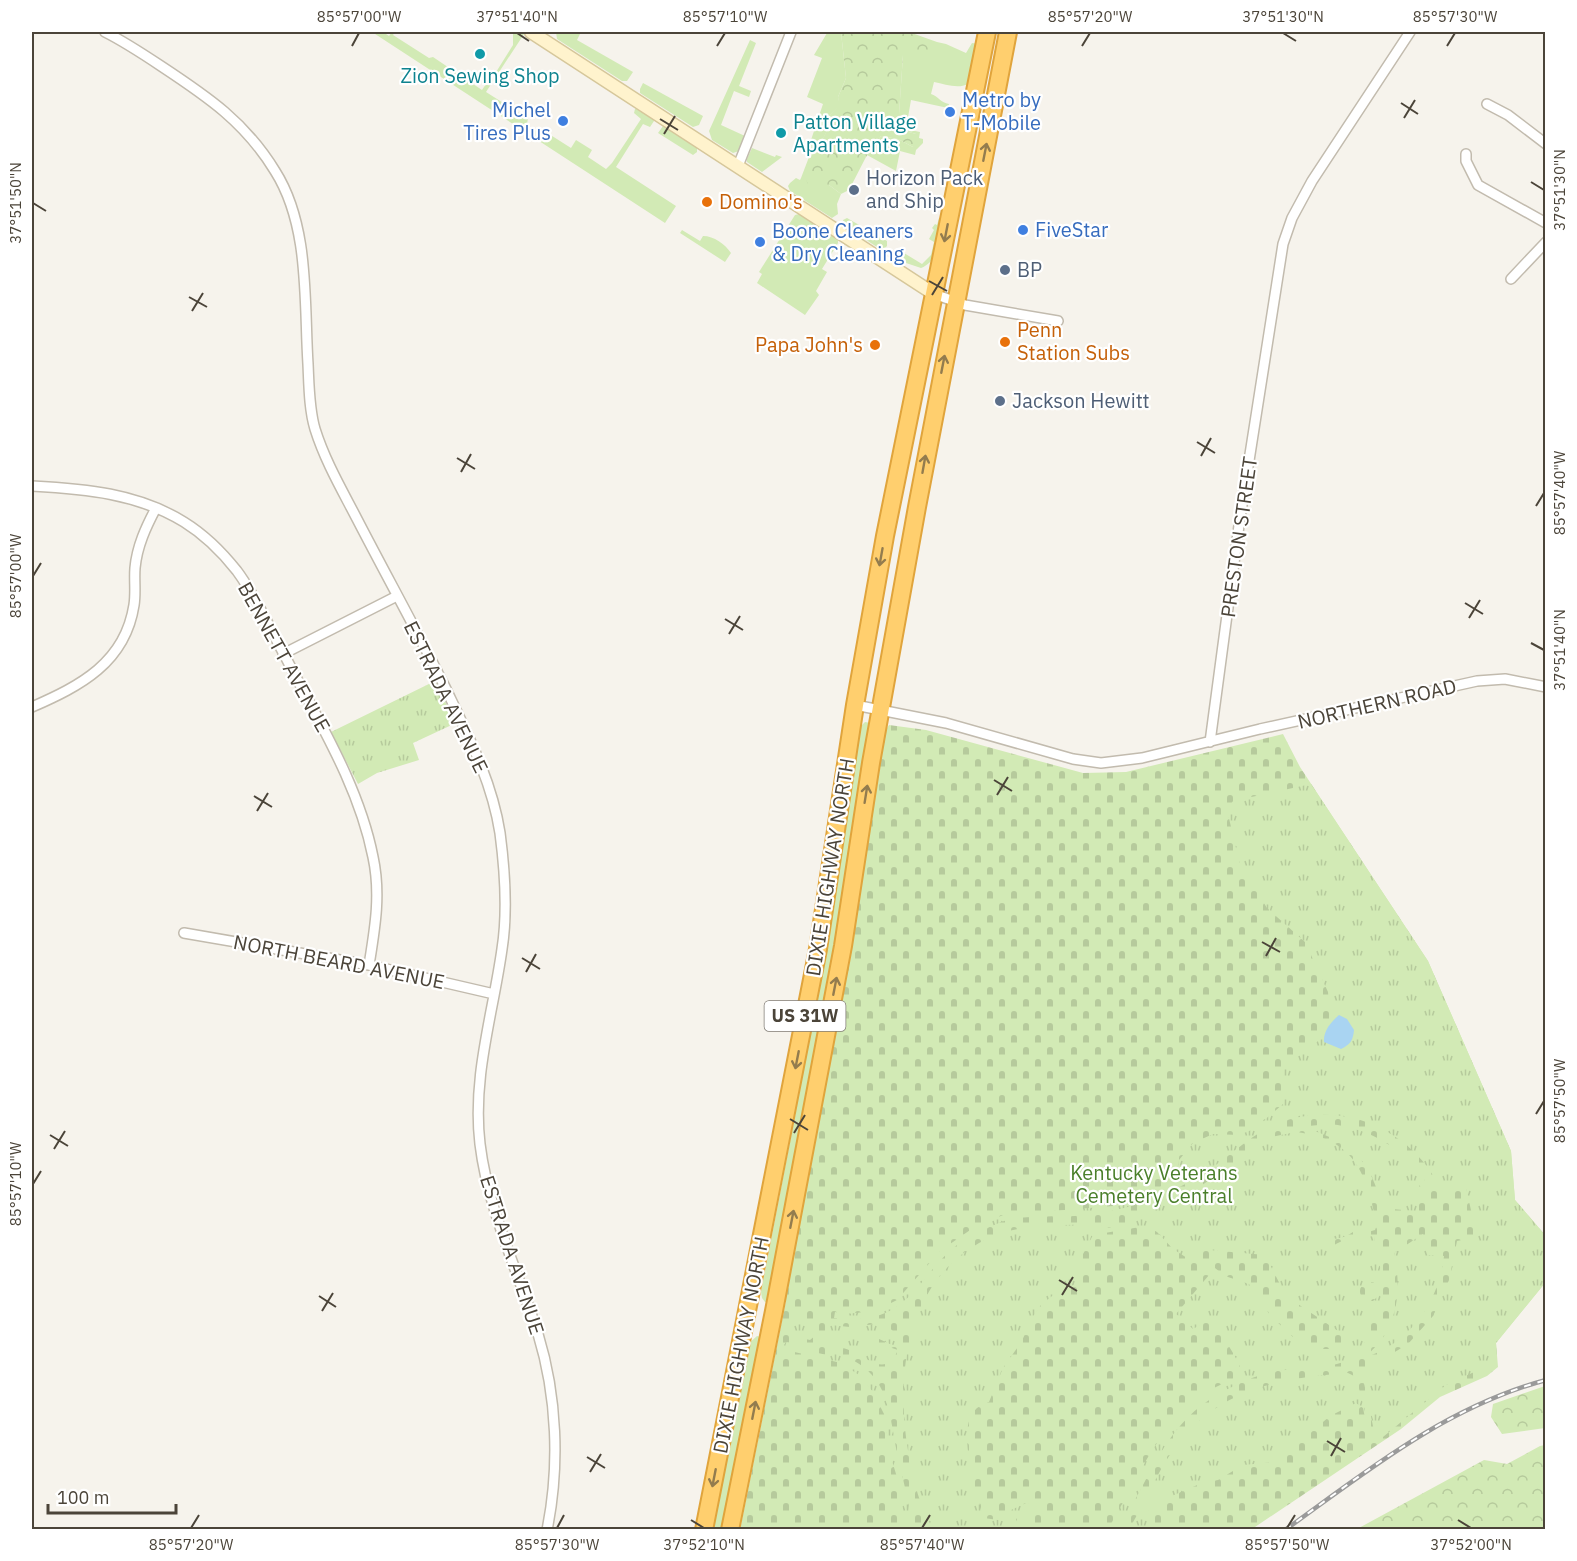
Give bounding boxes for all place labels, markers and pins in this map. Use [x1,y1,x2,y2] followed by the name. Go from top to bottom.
[473,47,487,61] marker: Zion Sewing Shop
[400,62,560,89] place label: Zion Sewing Shop
[962,86,1041,136] place label: Metro by T-Mobile
[463,96,551,146] place label: Michel Tires Plus
[943,105,957,119] marker: Metro by T-Mobile
[793,108,917,158] place label: Patton Village Apartments
[556,114,570,128] marker: Michel Tires Plus
[774,126,788,140] marker: Patton Village Apartments
[866,164,984,214] place label: Horizon Pack and Ship
[847,183,861,197] marker: Horizon Pack and Ship
[719,188,803,215] place label: Domino's
[700,195,714,209] marker: Domino's
[1035,216,1108,243] place label: FiveStar
[772,217,913,267] place label: Boone Cleaners & Dry Cleaning
[1016,223,1030,237] marker: FiveStar
[753,235,767,249] marker: Boone Cleaners & Dry Cleaning
[1017,256,1042,283] place label: BP
[998,263,1012,277] marker: BP
[1017,316,1130,366] place label: Penn Station Subs
[755,331,863,358] place label: Papa John's
[998,335,1012,349] marker: Penn Station Subs
[868,338,882,352] marker: Papa John's
[1012,387,1150,414] place label: Jackson Hewitt
[993,394,1007,408] marker: Jackson Hewitt

